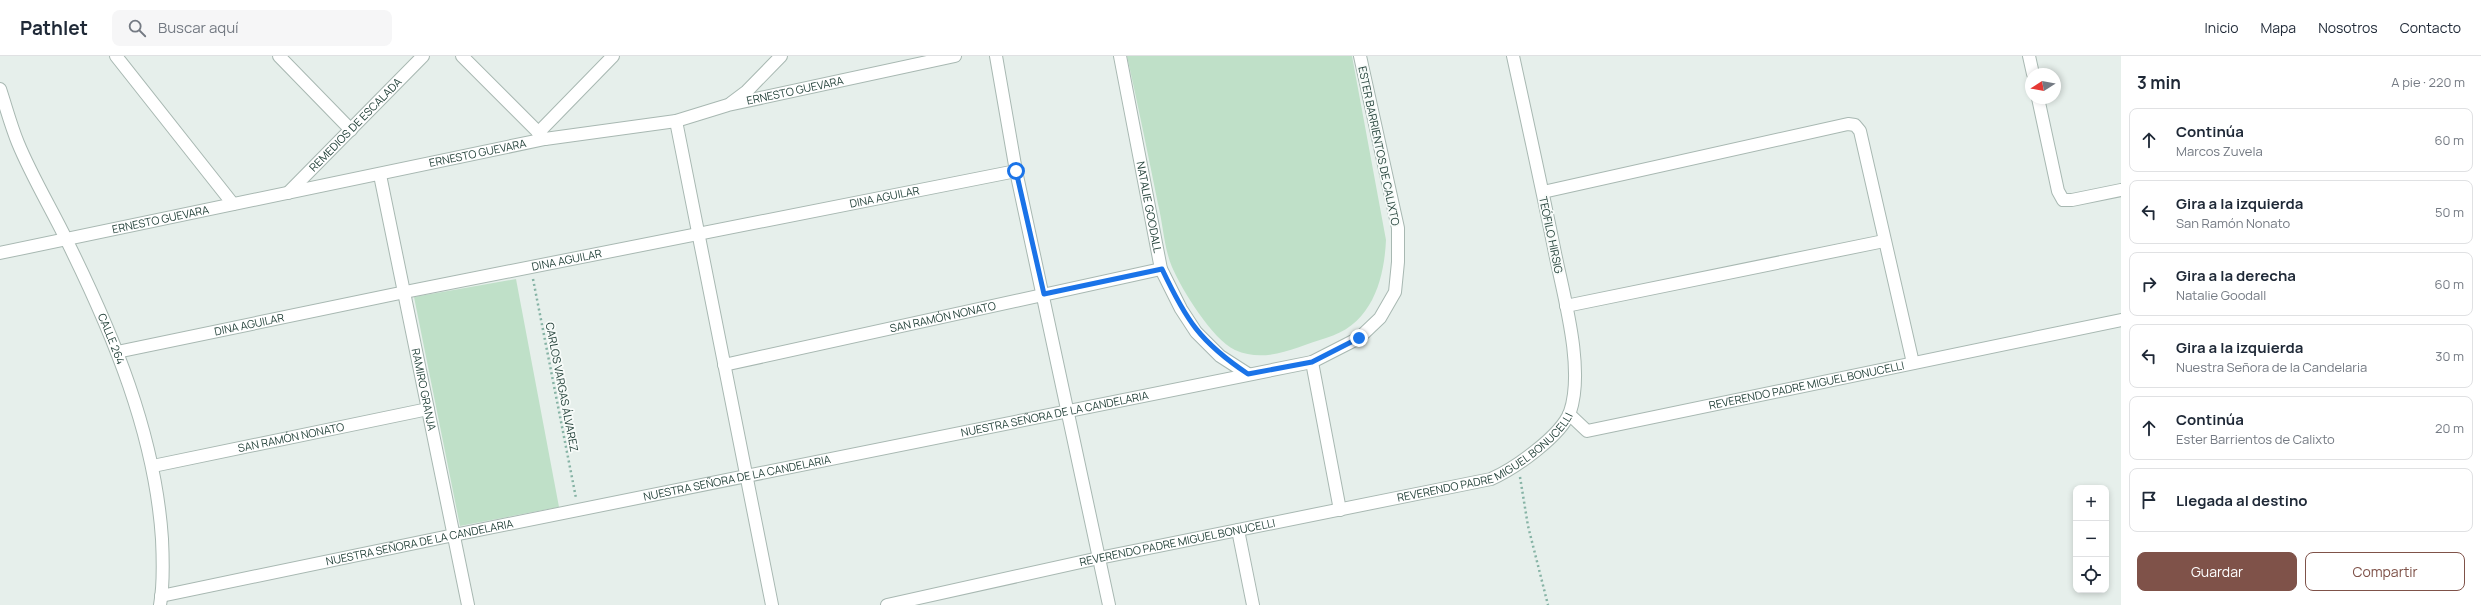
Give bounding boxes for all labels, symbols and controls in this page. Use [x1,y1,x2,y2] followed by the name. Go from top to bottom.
[112,10,392,46] search box
[20,15,88,41] text: Pathlet
[126,17,148,39] icon: search
[158,17,239,38] text: Buscar aquí
[2205,18,2239,37] text: Inicio
[2261,18,2296,37] text: Mapa
[2318,18,2378,37] text: Nosotros
[2400,18,2461,37] text: Contacto
[1355,65,1404,227] street label: ESTER BARRIENTOS DE CALIXTO
[2025,68,2061,104] north arrow
[2137,71,2181,94] text: 3 min
[745,72,845,108] street label: ERNESTO GUEVARA
[2391,73,2465,91] text: A pie · 220 m
[306,74,405,174] street label: REMEDIOS DE ESCALADA
[2176,121,2244,142] text: Continúa
[2138,129,2160,151] icon: ahead
[2434,131,2464,149] text: 60 m
[428,135,527,170] street label: ERNESTO GUEVARA
[2176,142,2263,160] text: Marcos Zuvela
[1133,160,1166,255] street label: NATALIE GOODALL
[1007,162,1025,180] route start
[848,182,921,211] street label: DINA AGUILAR
[2176,193,2303,214] text: Gira a la izquierda
[1536,195,1567,275] street label: TEÓFILO HIRSIG
[111,201,210,236] street label: ERNESTO GUEVARA
[2138,201,2160,223] icon: left
[2435,203,2464,221] text: 50 m
[2176,214,2290,232] text: San Ramón Nonato
[530,245,603,274] street label: DINA AGUILAR
[2176,265,2296,286] text: Gira a la derecha
[2138,273,2160,295] icon: right
[2434,275,2464,293] text: 60 m
[2176,286,2266,304] text: Natalie Goodall
[888,298,997,335] street label: SAN RAMÓN NONATO
[213,309,285,339] street label: DINA AGUILAR
[95,311,129,366] street label: CALLE 264
[543,321,582,453] street label: CARLOS VARGAS ÁLVAREZ
[1350,329,1368,347] route end
[2176,337,2303,358] text: Gira a la izquierda
[2138,345,2160,367] icon: left
[409,347,440,432] street label: RAMIRO GRANJA
[2435,347,2464,365] text: 30 m
[1707,357,1905,412] street label: REVERENDO PADRE MIGUEL BONUCELLI
[2176,358,2367,376] text: Nuestra Señora de la Candelaria
[959,387,1150,440] street label: NUESTRA SEÑORA DE LA CANDELARIA
[2176,409,2244,430] text: Continúa
[1396,410,1576,505] street label: REVERENDO PADRE MIGUEL BONUCELLI
[2138,417,2160,439] icon: ahead
[236,419,346,455] street label: SAN RAMÓN NONATO
[2435,419,2464,437] text: 20 m
[2176,430,2335,448] text: Ester Barrientos de Calixto
[642,451,832,504] street label: NUESTRA SEÑORA DE LA CANDELARIA
[2073,485,2109,593] map controls
[2073,485,2109,521] button: +
[2138,489,2160,511] icon: arrive
[2176,490,2308,511] text: Llegada al destino
[324,515,514,569] street label: NUESTRA SEÑORA DE LA CANDELARIA
[1078,515,1276,569] street label: REVERENDO PADRE MIGUEL BONUCELLI
[2073,521,2109,557] button: −
[2137,552,2297,591] button: Guardar
[2305,552,2465,591] button: Compartir
[2073,557,2109,593] button: locate

